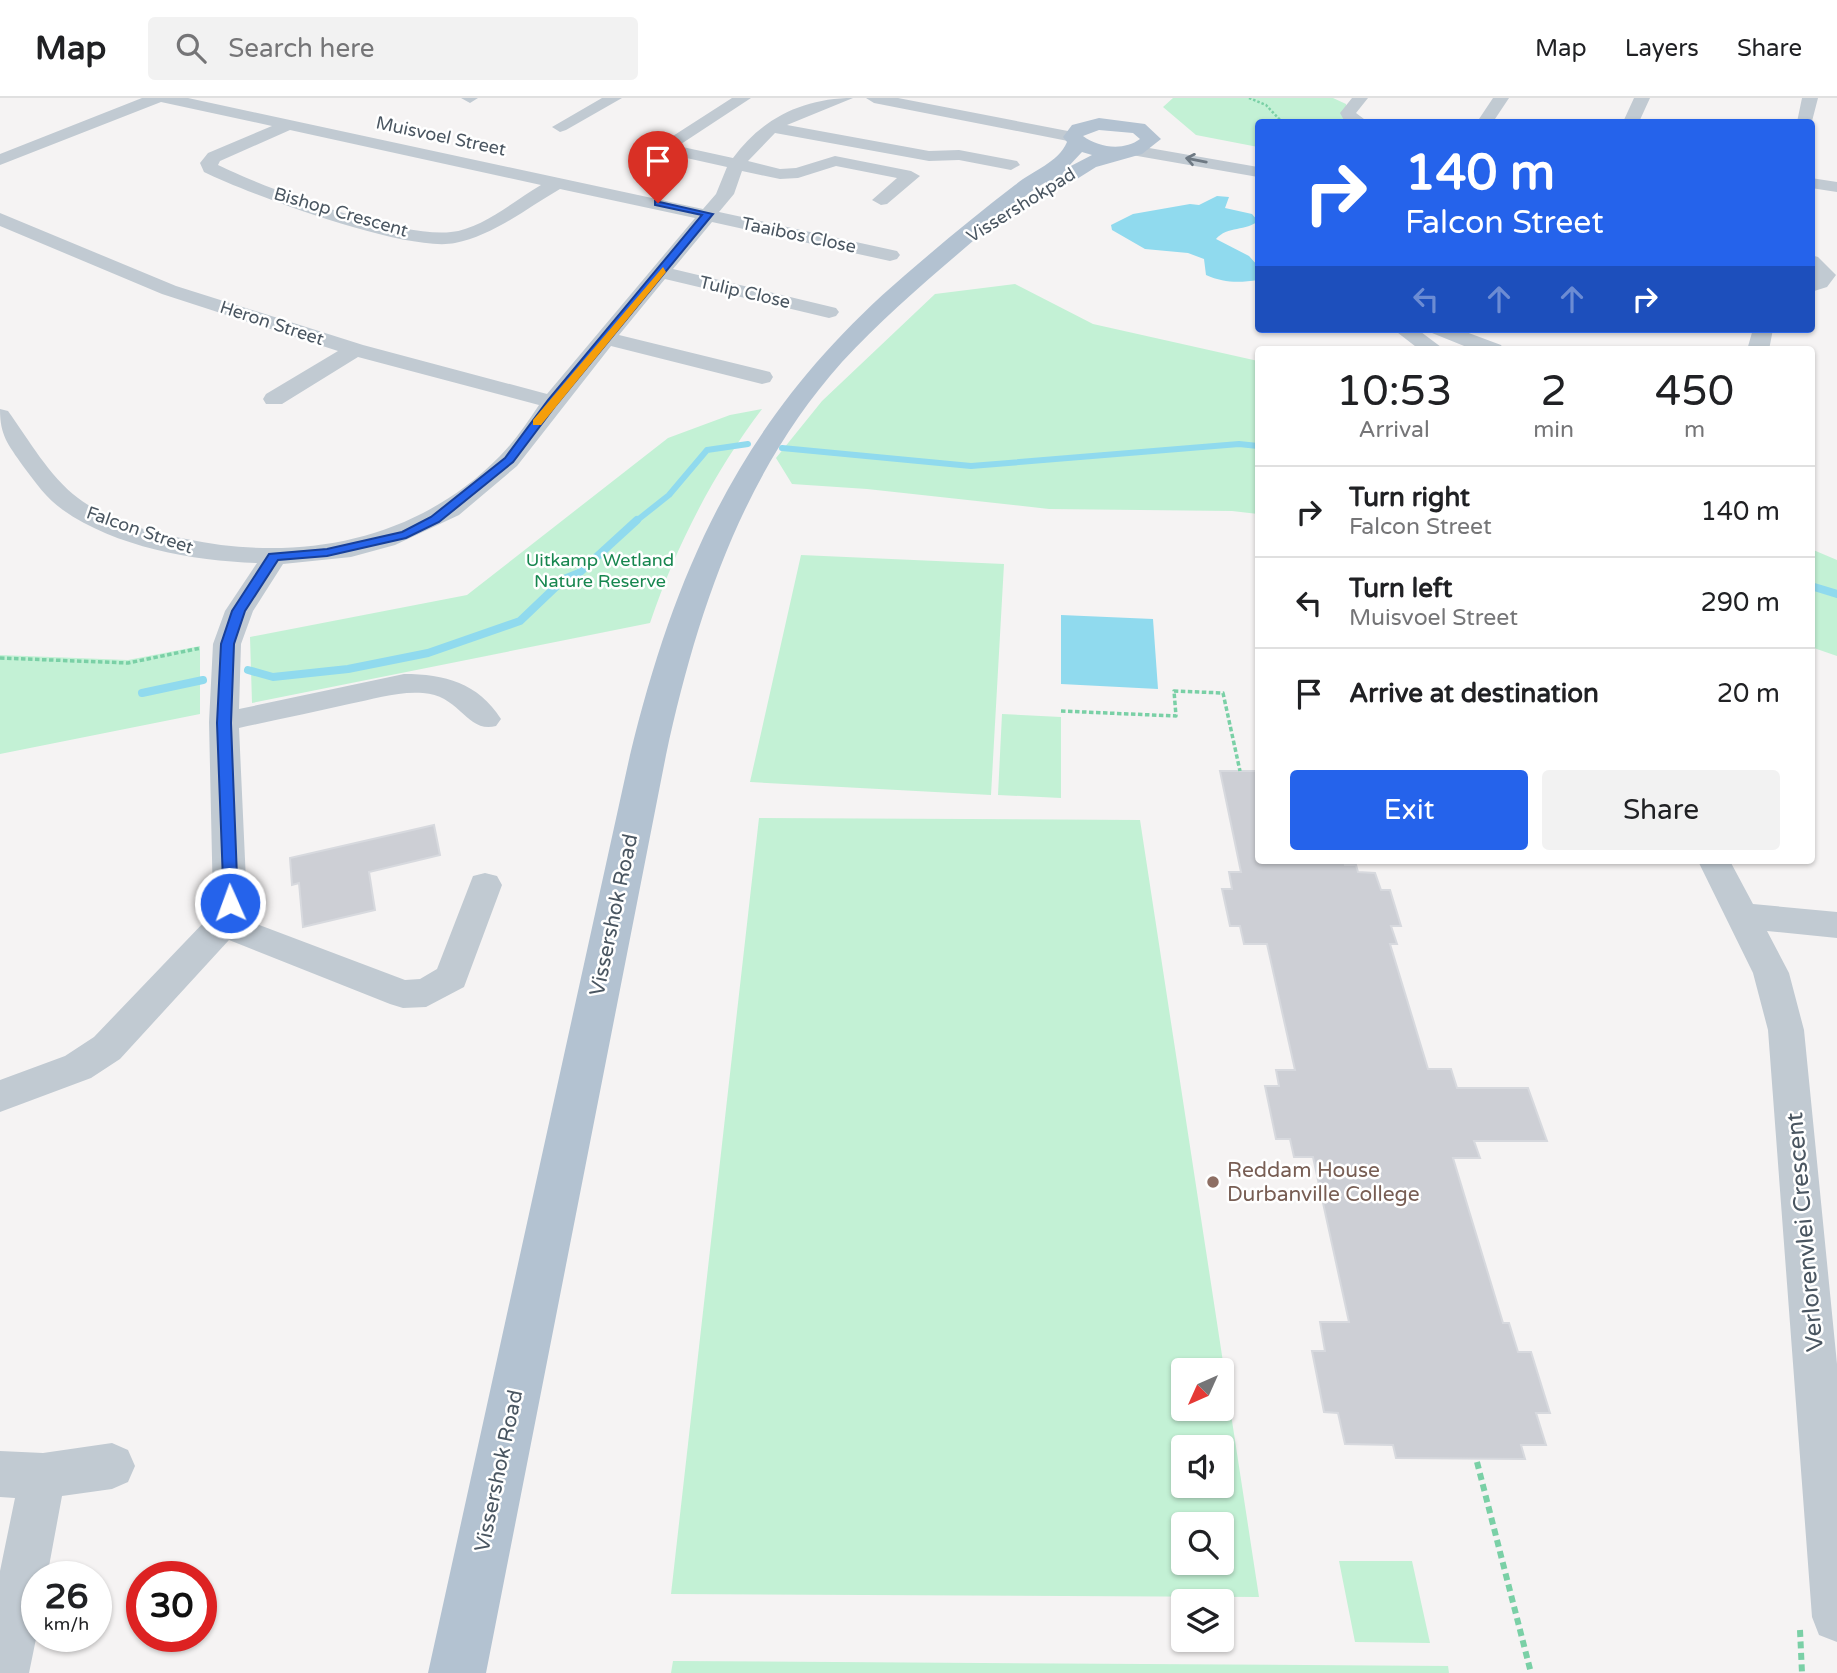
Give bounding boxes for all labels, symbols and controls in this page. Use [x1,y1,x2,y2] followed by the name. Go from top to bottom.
[148,17,638,80] search box
[35,29,106,68] text: Map
[172,29,210,67] icon: search
[228,33,374,64] text: Search here
[1535,34,1587,63] text: Map
[1625,34,1699,63] text: Layers
[1737,34,1802,63] text: Share
[374,111,508,161] street label: Muisvoel Street
[628,131,688,203] pin
[639,142,677,180] icon: arrive
[1405,144,1555,203] text: 140 m
[1290,147,1381,238] icon: right
[1185,152,1208,166] one-way arrow
[962,163,1080,247] street label: Vissershokpad
[271,182,411,242] street label: Bishop Crescent
[1405,204,1604,242] text: Falcon Street
[740,212,858,258] street label: Taaibos Close
[697,271,793,313] street label: Tulip Close
[1407,280,1445,318] icon: left
[1480,280,1518,318] icon: ahead
[1553,280,1591,318] icon: ahead
[1626,280,1664,318] icon: right
[217,296,327,350] street label: Heron Street
[1336,366,1452,417] text: 10:53
[1540,366,1567,417] text: 2
[1655,366,1734,417] text: 450
[1359,416,1430,444] text: Arrival
[1533,416,1574,444] text: min
[1684,416,1705,444] text: m
[1349,482,1470,513] text: Turn right
[1290,493,1328,531] icon: right
[1700,496,1780,527] text: 140 m
[84,501,197,559] street label: Falcon Street
[1349,513,1492,541] text: Falcon Street
[526,549,674,592] park label: Uitkamp Wetland Nature Reserve
[1349,573,1452,604] text: Turn left
[1290,584,1328,622] icon: left
[1700,587,1780,618] text: 290 m
[1349,604,1518,632] text: Muisvoel Street
[1290,675,1328,713] icon: arrive
[1349,678,1599,709] text: Arrive at destination
[1717,678,1780,709] text: 20 m
[1290,770,1528,850] button: Exit
[1542,770,1780,850] button: Share
[585,832,643,998] street label: Vissershok Road
[193,866,267,940] position arrow
[1780,1111,1830,1353] street label: Verlorenvlei Crescent
[1227,1158,1420,1207] place label: Reddam House Durbanville College
[1205,1174,1221,1190] marker: Reddam House Durbanville College
[1171,1358,1234,1421] north arrow
[1171,1358,1234,1652] map controls
[470,1388,528,1554] street label: Vissershok Road
[1171,1435,1234,1498] button: sound
[1171,1512,1234,1575] button: search
[126,1561,217,1652] speed limit sign: 30
[45,1576,88,1618] text: 26
[1171,1589,1234,1652] button: layers
[44,1613,89,1635] text: km/h

